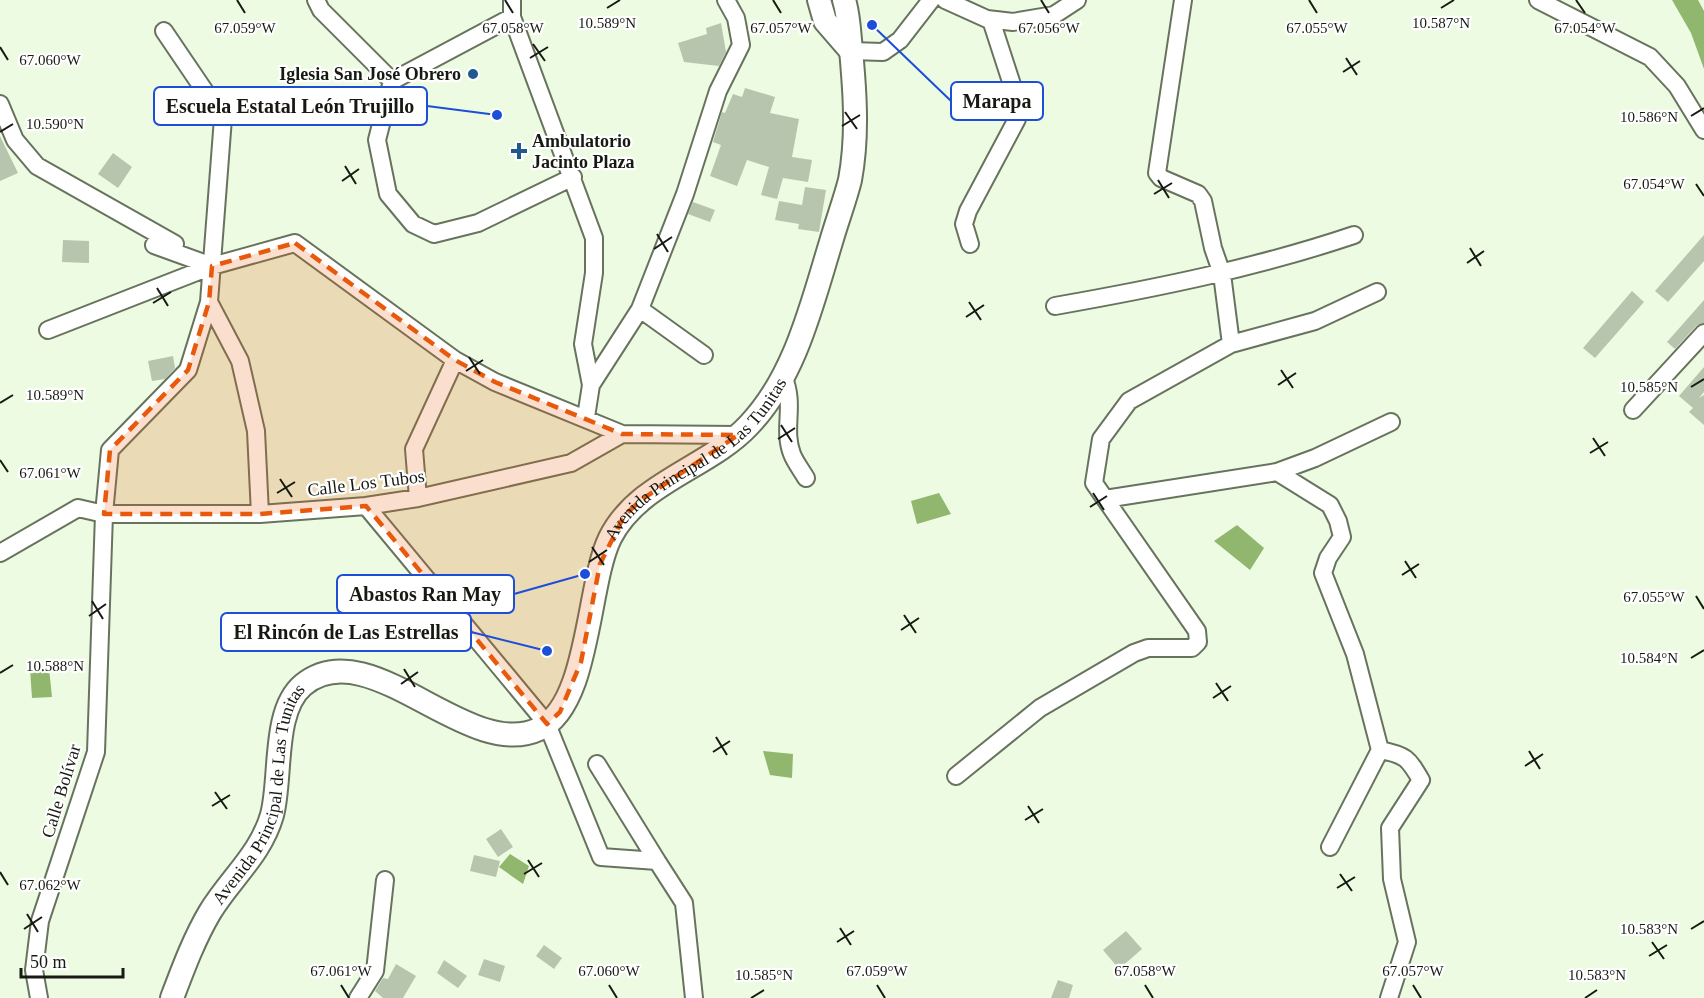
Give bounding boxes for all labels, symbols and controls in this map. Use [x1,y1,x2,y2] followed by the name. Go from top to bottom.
[578,15,636,31] text: 10.589°N
[1412,15,1470,31] text: 10.587°N
[214,20,277,36] text: 67.059°W
[482,20,545,36] text: 67.058°W
[750,20,813,36] text: 67.057°W
[1018,20,1081,36] text: 67.056°W
[1286,20,1349,36] text: 67.055°W
[1554,20,1617,36] text: 67.054°W
[19,52,82,68] text: 67.060°W
[279,64,461,84] place label: Iglesia San José Obrero
[466,67,480,81] marker: Iglesia San José Obrero
[951,82,1043,120] callout: Marapa
[154,87,427,125] callout: Escuela Estatal León Trujillo
[963,90,1031,113] text: Marapa
[166,95,414,118] text: Escuela Estatal León Trujillo
[1620,109,1678,125] text: 10.586°N
[26,116,84,132] text: 10.590°N
[532,131,634,172] place label: Ambulatorio Jacinto Plaza
[510,142,528,160] marker: Ambulatorio Jacinto Plaza
[1623,176,1686,192] text: 67.054°W
[601,374,790,544] street label: Avenida Principal de Las Tunitas
[1620,379,1678,395] text: 10.585°N
[26,387,84,403] text: 10.589°N
[19,465,82,481] text: 67.061°W
[306,466,426,500] street label: Calle Los Tubos
[337,575,514,613] callout: Abastos Ran May
[349,583,501,606] text: Abastos Ran May
[1623,589,1686,605] text: 67.055°W
[221,613,471,651] callout: El Rincón de Las Estrellas
[233,621,459,643] text: El Rincón de Las Estrellas
[1620,650,1678,666] text: 10.584°N
[26,658,84,674] text: 10.588°N
[208,679,309,908] street label: Avenida Principal de Las Tunitas
[37,742,85,840] street label: Calle Bolívar
[19,877,82,893] text: 67.062°W
[1620,921,1678,937] text: 10.583°N
[21,941,123,979] scale bar
[30,952,67,972] text: 50 m
[310,963,373,979] text: 67.061°W
[578,963,641,979] text: 67.060°W
[846,963,909,979] text: 67.059°W
[1114,963,1177,979] text: 67.058°W
[1382,963,1445,979] text: 67.057°W
[735,967,793,983] text: 10.585°N
[1568,967,1626,983] text: 10.583°N

